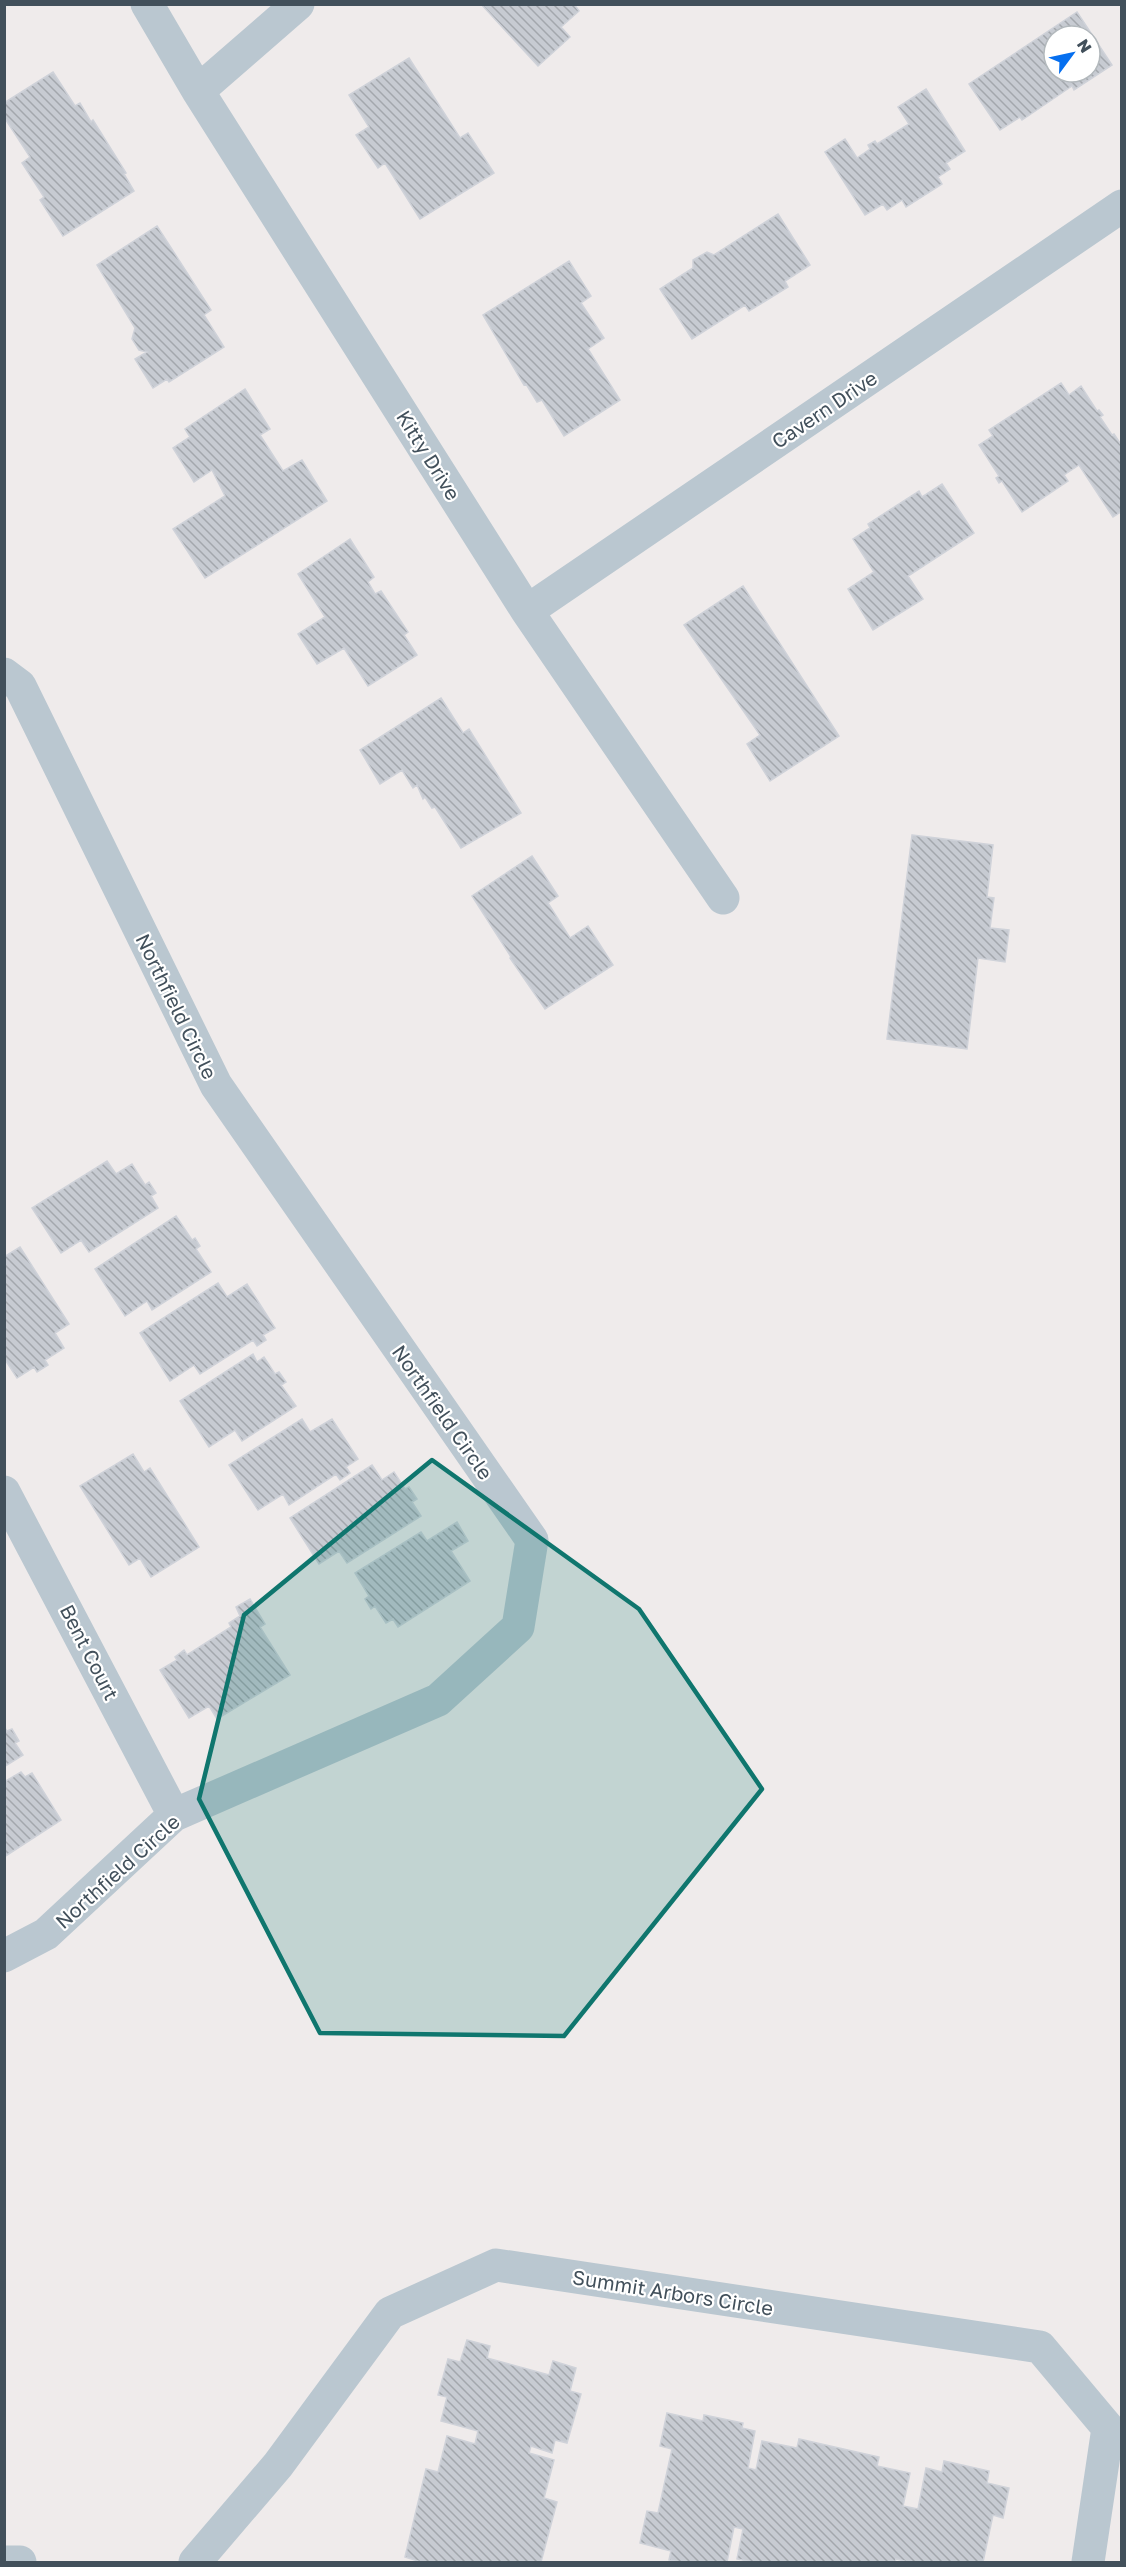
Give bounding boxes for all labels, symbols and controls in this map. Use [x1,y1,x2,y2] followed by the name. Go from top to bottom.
[1042,24,1102,84] north arrow
[1073,35,1096,56] text: N
[767,365,881,453] street label: Cavern Drive
[392,406,466,504] street label: Kitty Drive
[131,929,223,1083] street label: Northfield Circle
[388,1340,498,1484] street label: Northfield Circle
[56,1600,124,1704] street label: Bent Court
[50,1809,184,1933] street label: Northfield Circle
[571,2264,775,2320] street label: Summit Arbors Circle

